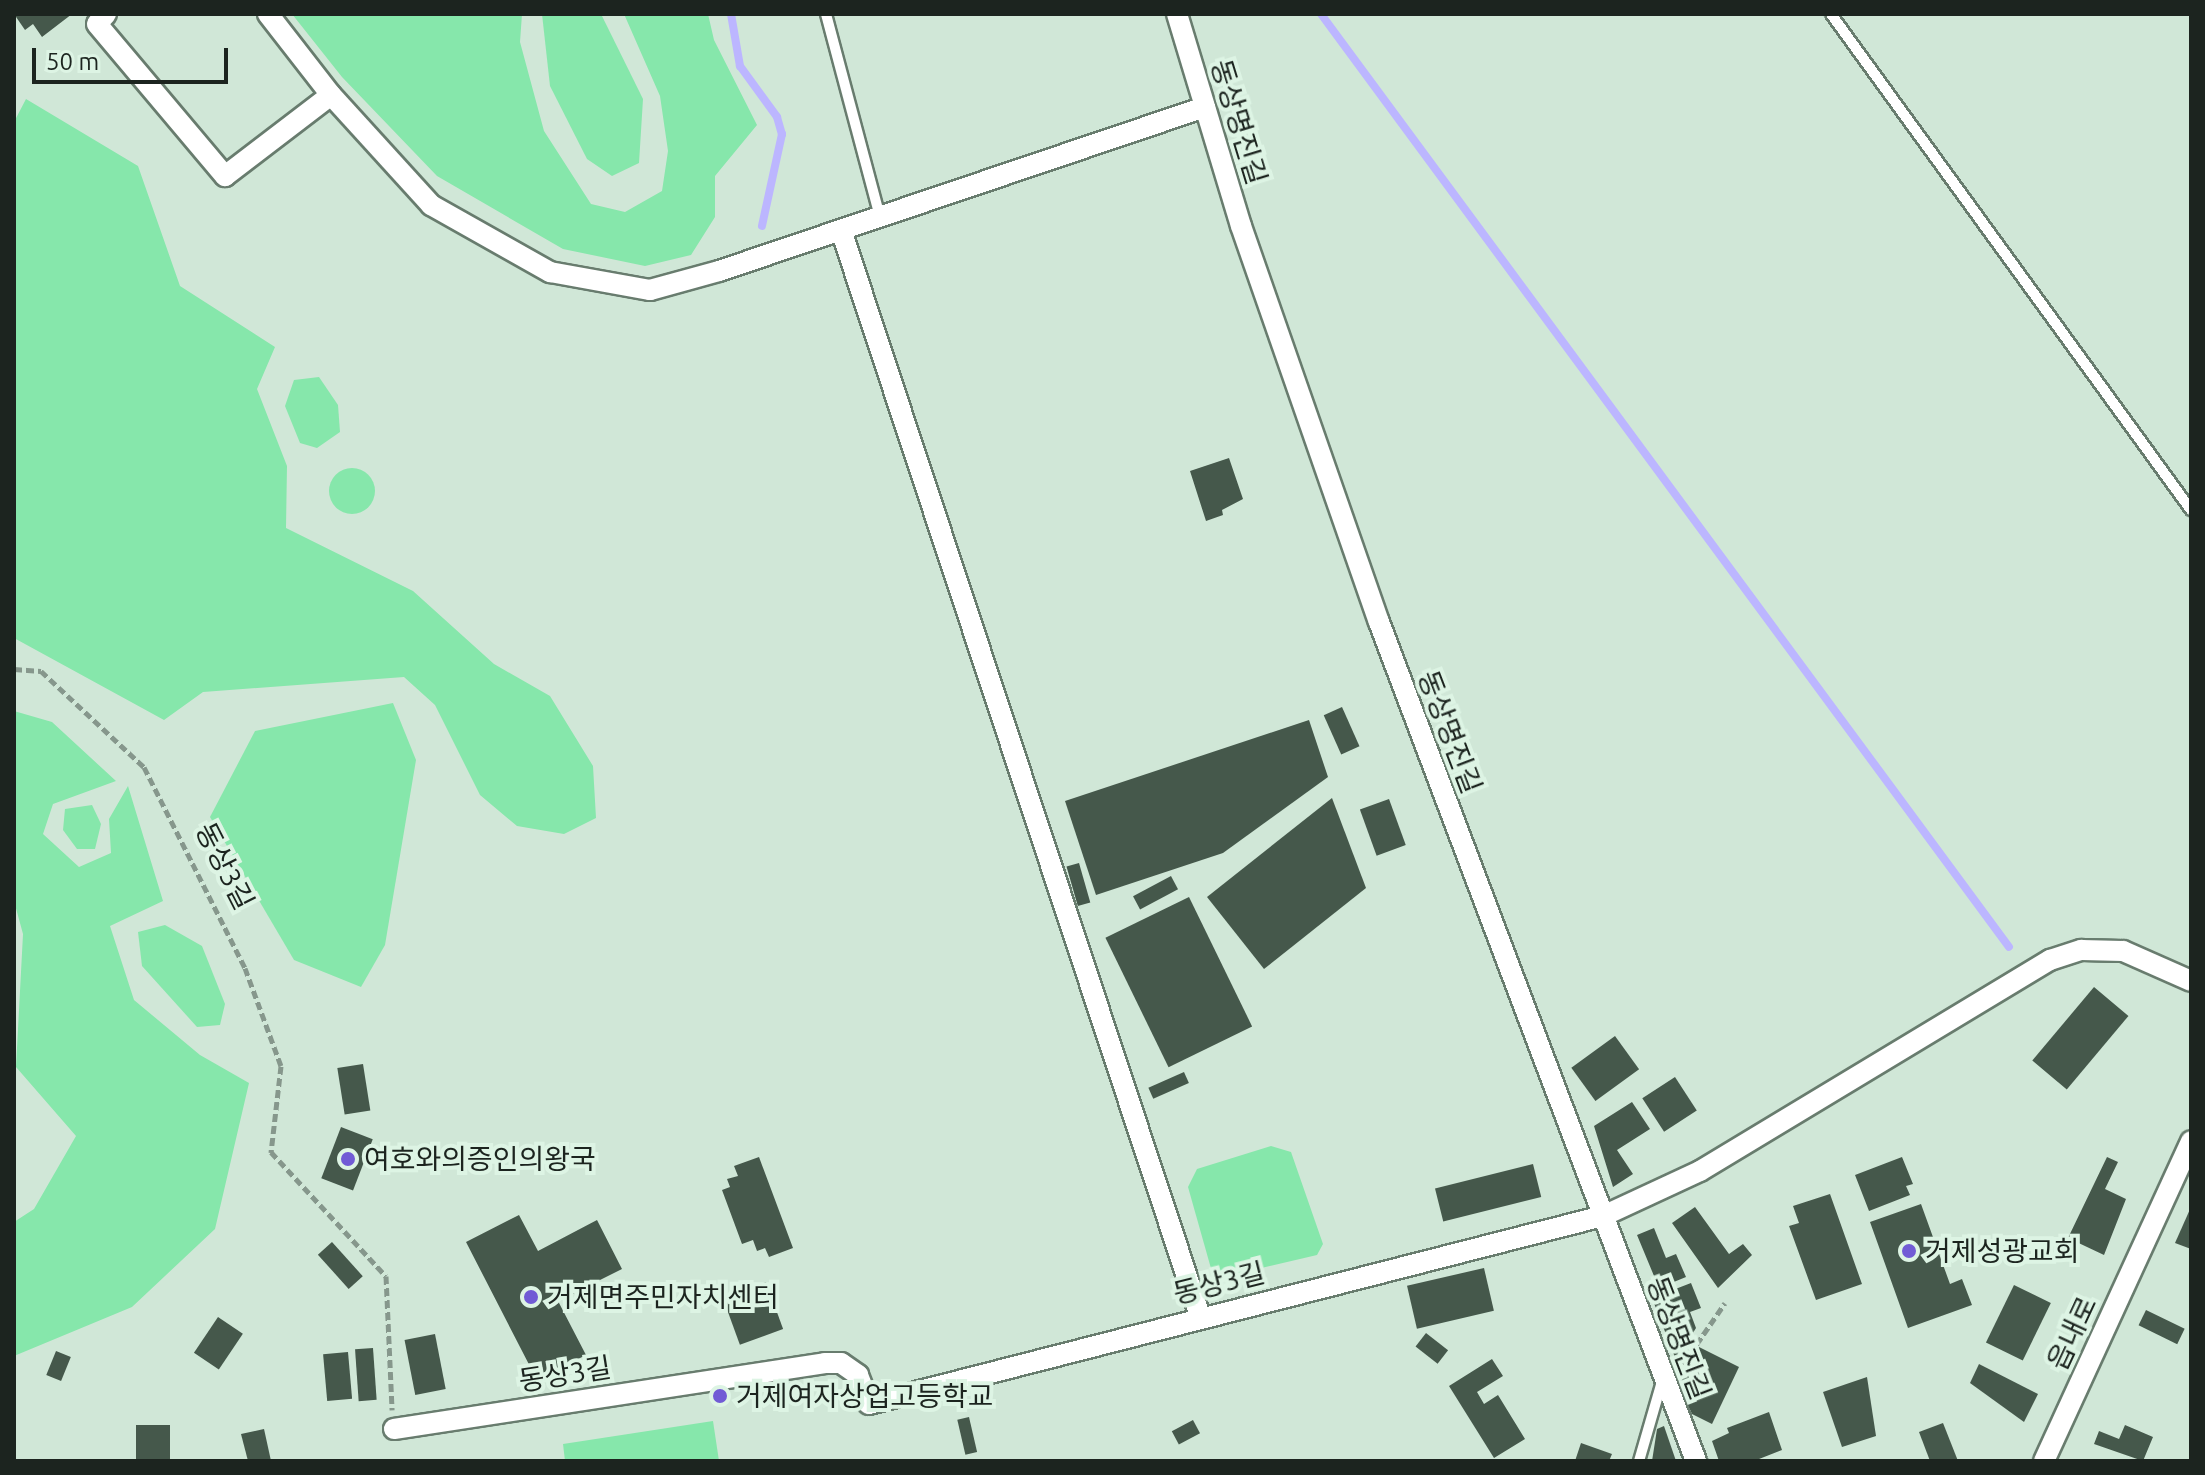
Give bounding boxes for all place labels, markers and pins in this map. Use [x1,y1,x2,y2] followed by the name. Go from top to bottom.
[364,1142,596,1176] place label: 여호와의증인의왕국
[339,1150,357,1168] marker: 여호와의증인의왕국
[1925,1234,2080,1268] place label: 거제성광교회
[1900,1242,1918,1260] marker: 거제성광교회
[547,1280,779,1314] place label: 거제면주민자치센터
[522,1288,540,1306] marker: 거제면주민자치센터
[736,1379,994,1413] place label: 거제여자상업고등학교
[711,1387,729,1405] marker: 거제여자상업고등학교

